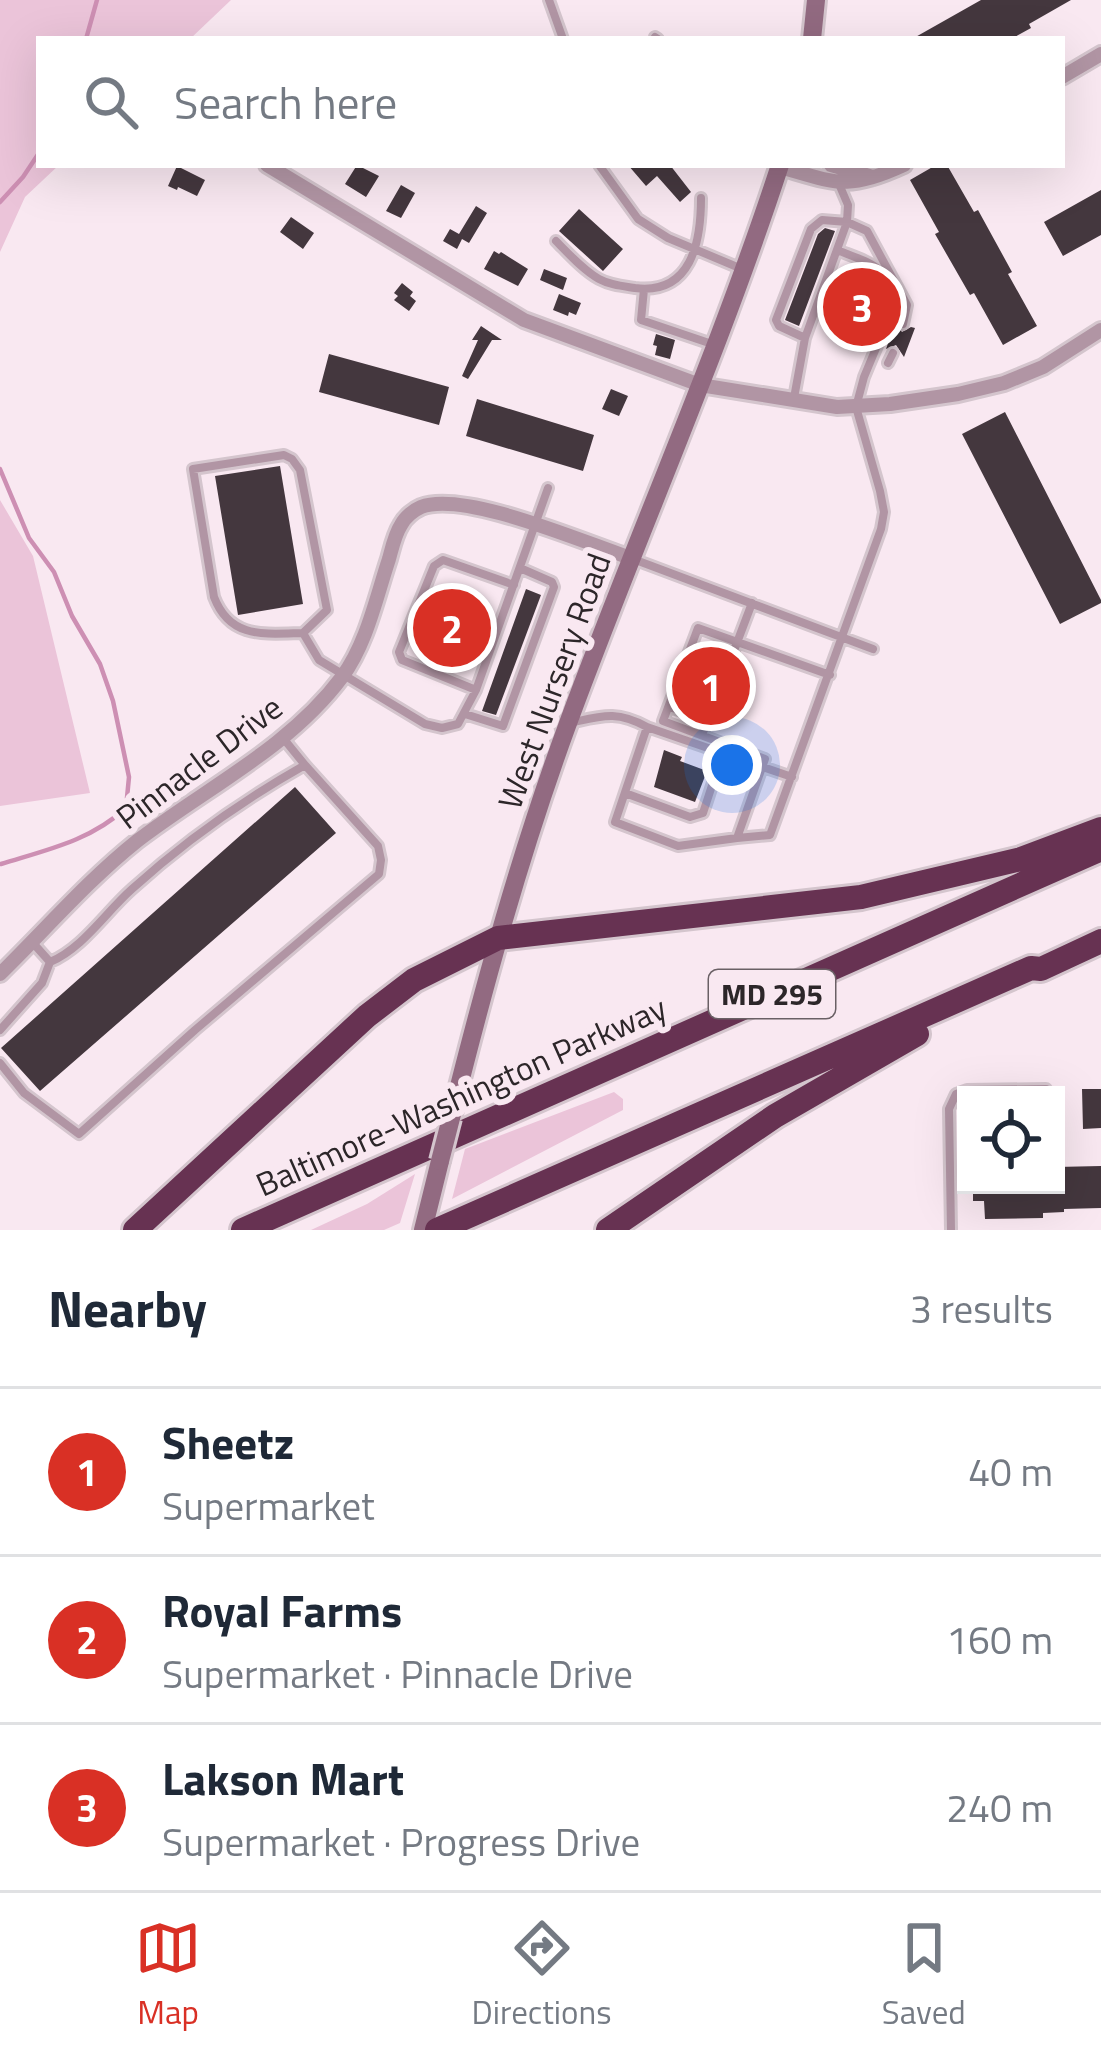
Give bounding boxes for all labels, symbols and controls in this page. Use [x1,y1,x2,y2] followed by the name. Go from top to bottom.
[36,36,1065,168] search box
[174,68,397,136] text: Search here
[78,69,144,135] icon: search
[823,262,901,352] pin: 3
[485,546,623,816] street label: West Nursery Road
[413,583,491,673] pin: 2
[672,641,750,731] pin: 1
[105,683,293,841] street label: Pinnacle Drive
[702,735,762,795] your location
[709,970,835,1018] road number: MD 295
[248,983,674,1209] street label: Baltimore-Washington Parkway
[957,1086,1065,1194] map controls
[957,1086,1065,1194] button: locate
[48,1269,207,1347] text: Nearby
[910,1279,1053,1338] text: 3 results
[162,1408,294,1476] text: Sheetz
[76,1442,98,1501] text: 1
[968,1442,1053,1501] text: 40 m
[162,1476,375,1535] text: Supermarket
[162,1576,402,1644] text: Royal Farms
[76,1610,98,1669] text: 2
[946,1610,1053,1669] text: 160 m
[162,1644,633,1703] text: Supermarket · Pinnacle Drive
[162,1744,404,1812] text: Lakson Mart
[76,1778,98,1837] text: 3
[946,1778,1053,1837] text: 240 m
[162,1812,640,1871] text: Supermarket · Progress Drive
[135,1915,201,2037] tab: Map
[472,1915,611,2037] tab: Directions
[882,1915,966,2037] tab: Saved

